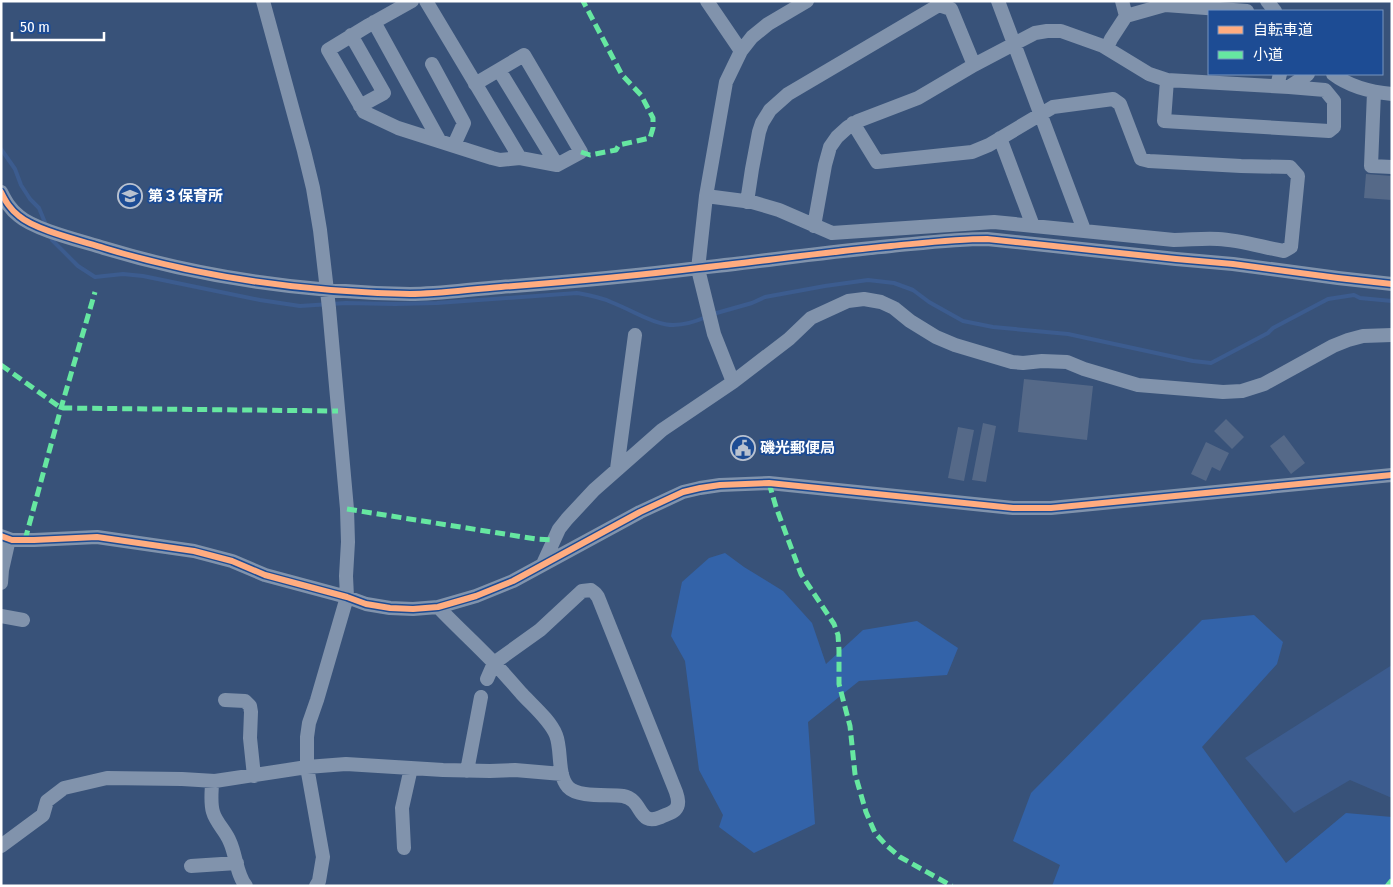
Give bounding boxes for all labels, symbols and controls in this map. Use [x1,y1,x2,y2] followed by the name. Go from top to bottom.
[12,10,105,42] scale bar
[1208,10,1383,75] legend
[20,18,50,36] text: 50 m
[1253,21,1313,39] text: 自転車道
[1253,46,1283,64] text: 小道
[117,183,143,209] school or university icon: 第３保育所
[148,187,223,205] place label: 第３保育所
[730,435,756,461] public building icon: 磯光郵便局
[760,439,835,457] place label: 磯光郵便局

